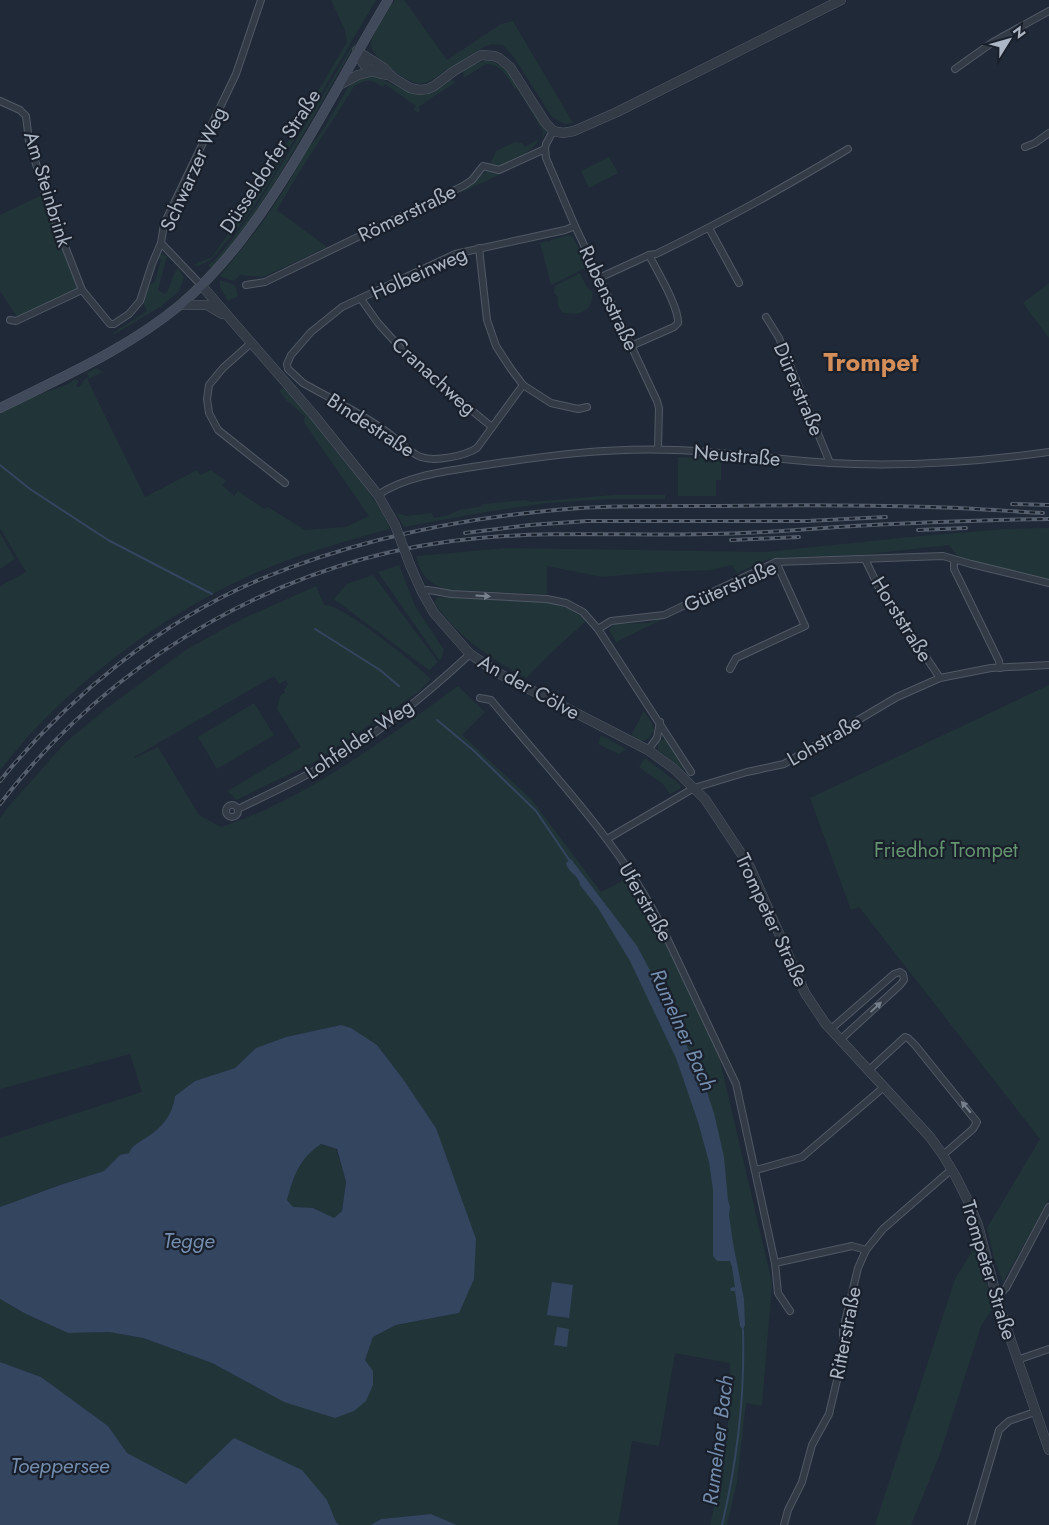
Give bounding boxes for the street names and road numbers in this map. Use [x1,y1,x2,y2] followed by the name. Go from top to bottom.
[213,83,328,239] street label: Düsseldorfer Straße
[153,102,234,236] street label: Schwarzer Weg
[16,128,79,251] street label: Am Steinbrink
[353,177,461,250] street label: Römerstraße
[367,239,472,307] street label: Holbeinweg
[572,241,646,356] street label: Rubensstraße
[385,330,482,422] street label: Cranachweg
[766,338,831,440] street label: Dürerstraße
[321,386,420,465] street label: Bindestraße
[692,437,782,474] street label: Neustraße
[679,553,781,620] street label: Güterstraße
[864,571,939,668] street label: Horststraße
[473,648,585,727] street label: An der Cölve
[299,692,419,787] street label: Lohfelder Weg
[782,708,867,773] street label: Lohstraße
[728,849,815,992] street label: Trompeter Straße
[611,858,680,947] street label: Uferstraße
[954,1197,1023,1343] street label: Trompeter Straße
[822,1284,869,1382] street label: Ritterstraße

